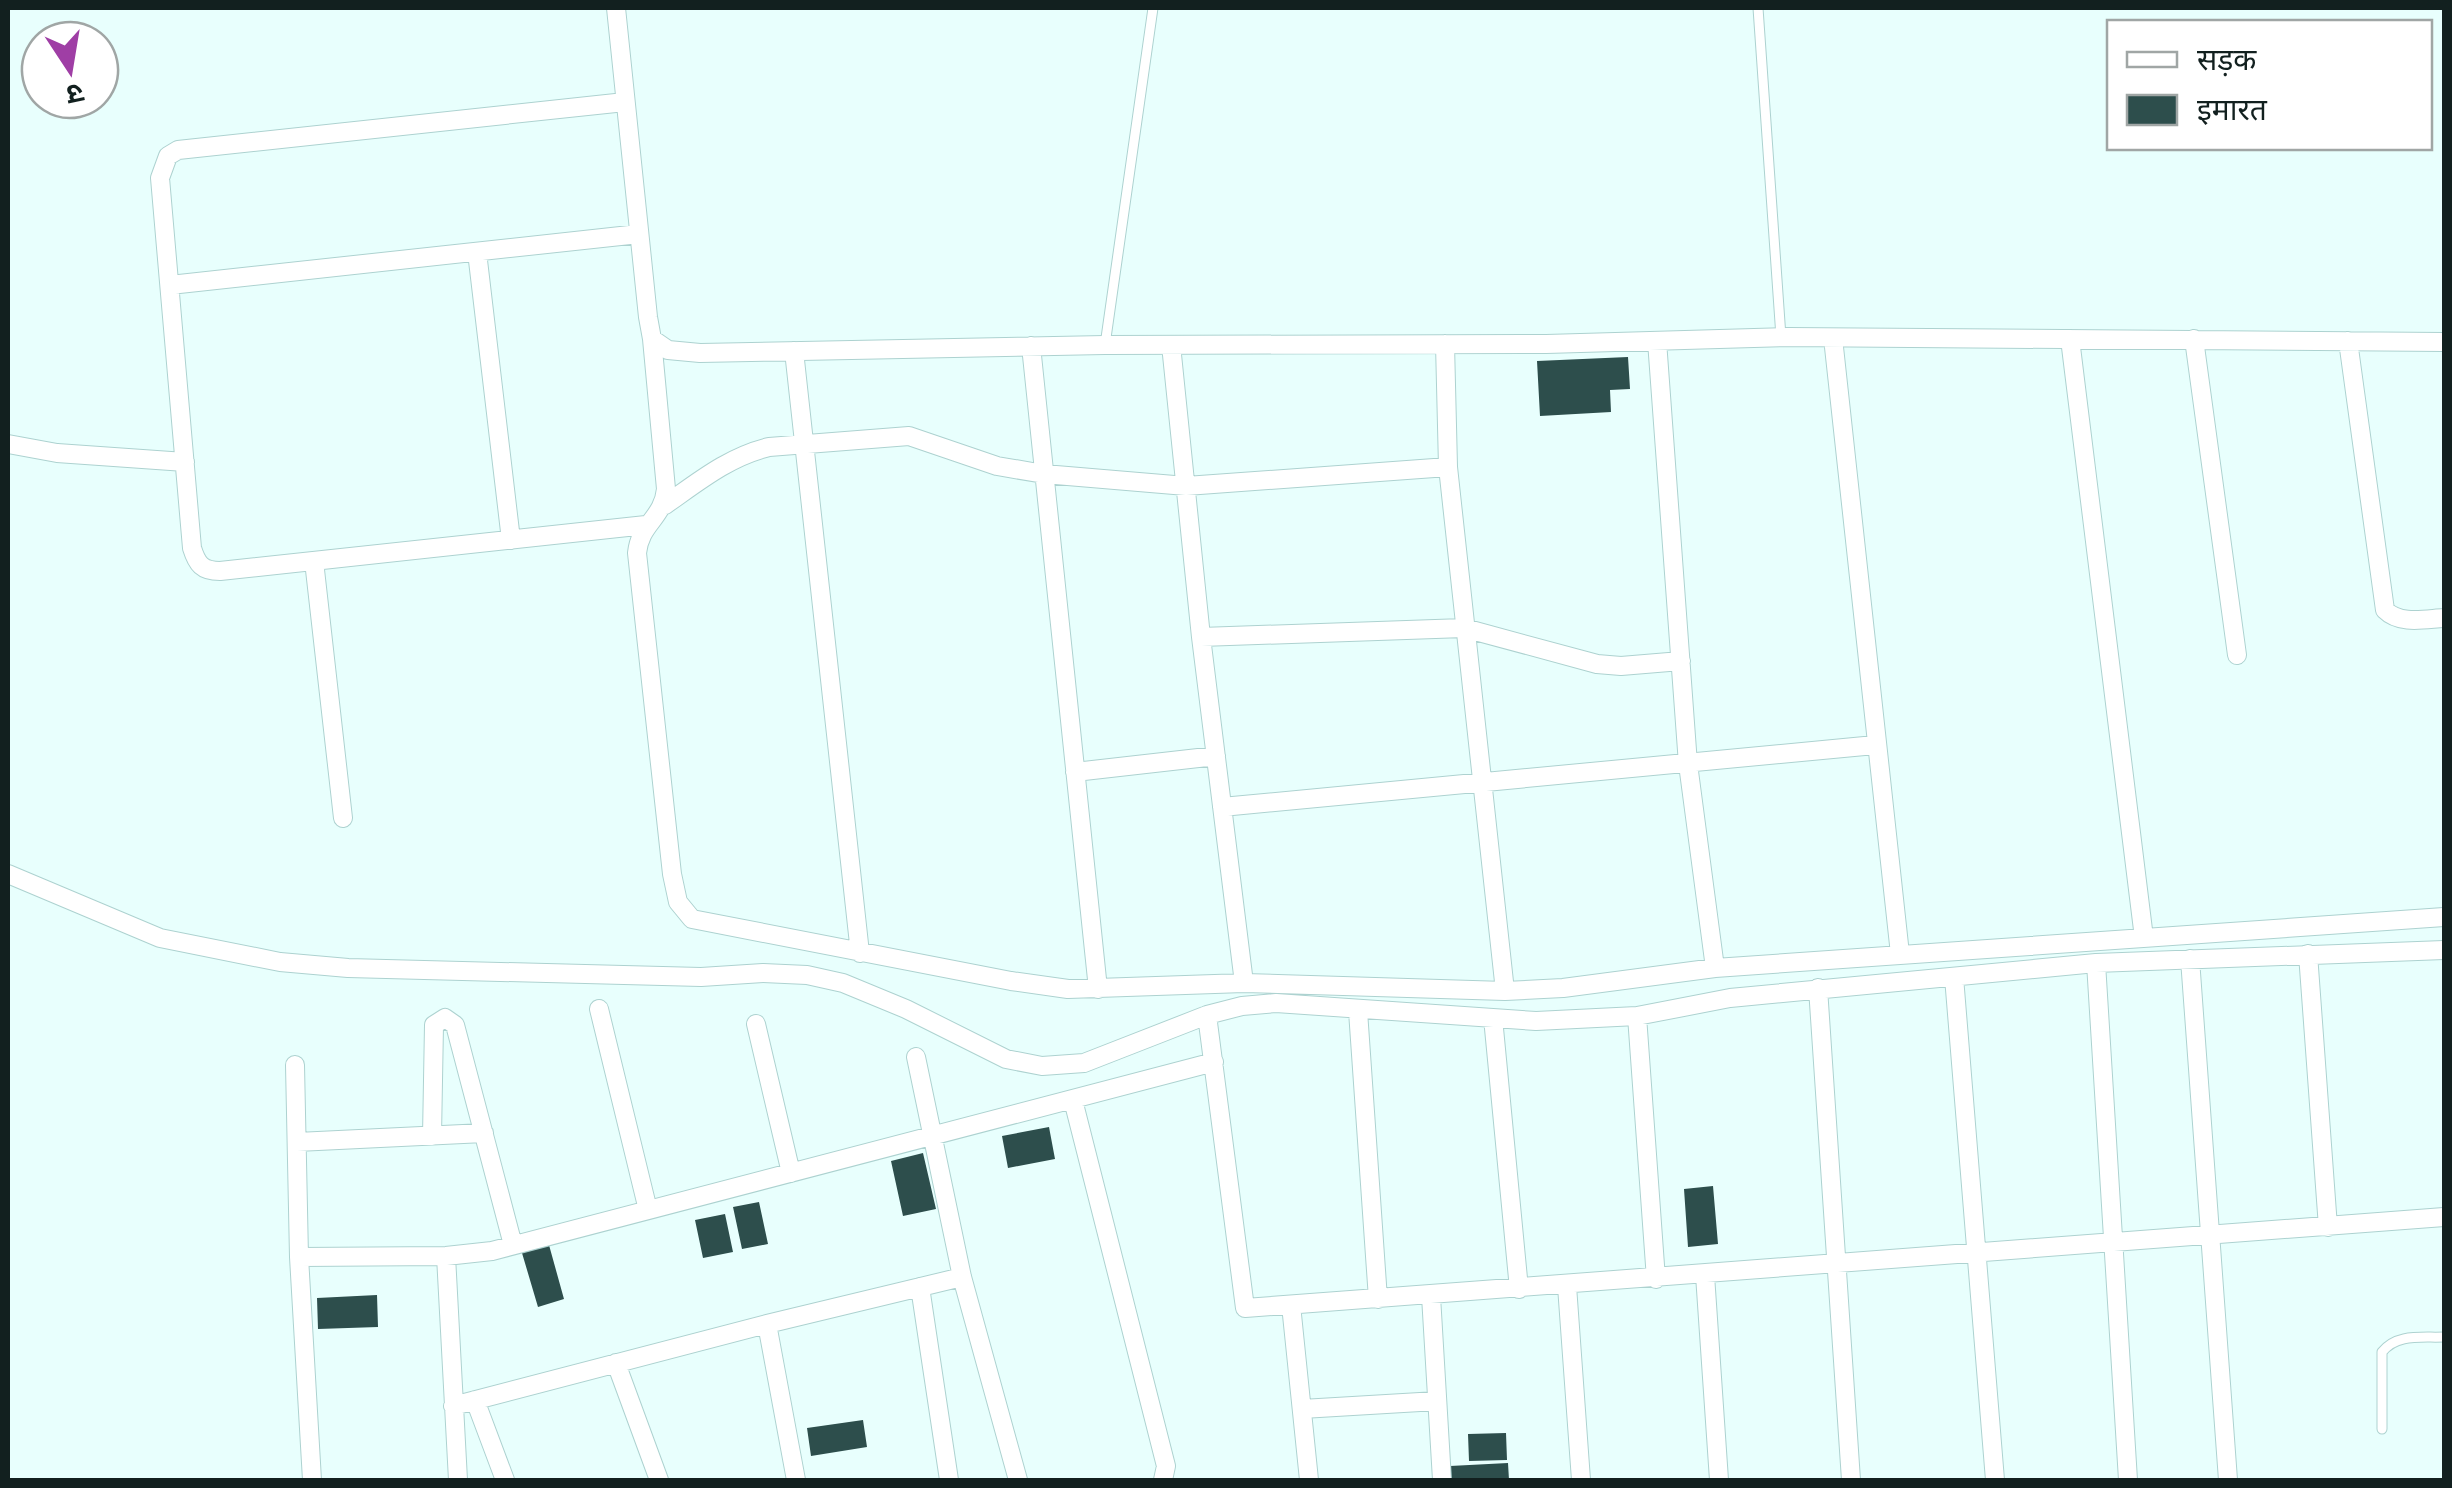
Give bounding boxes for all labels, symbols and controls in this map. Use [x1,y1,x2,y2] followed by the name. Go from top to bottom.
[20,20,120,120] north arrow
[2107,20,2432,150] legend
[2197,41,2257,78] text: सड़क
[63,76,87,113] text: उ
[2197,91,2268,128] text: इमारत

